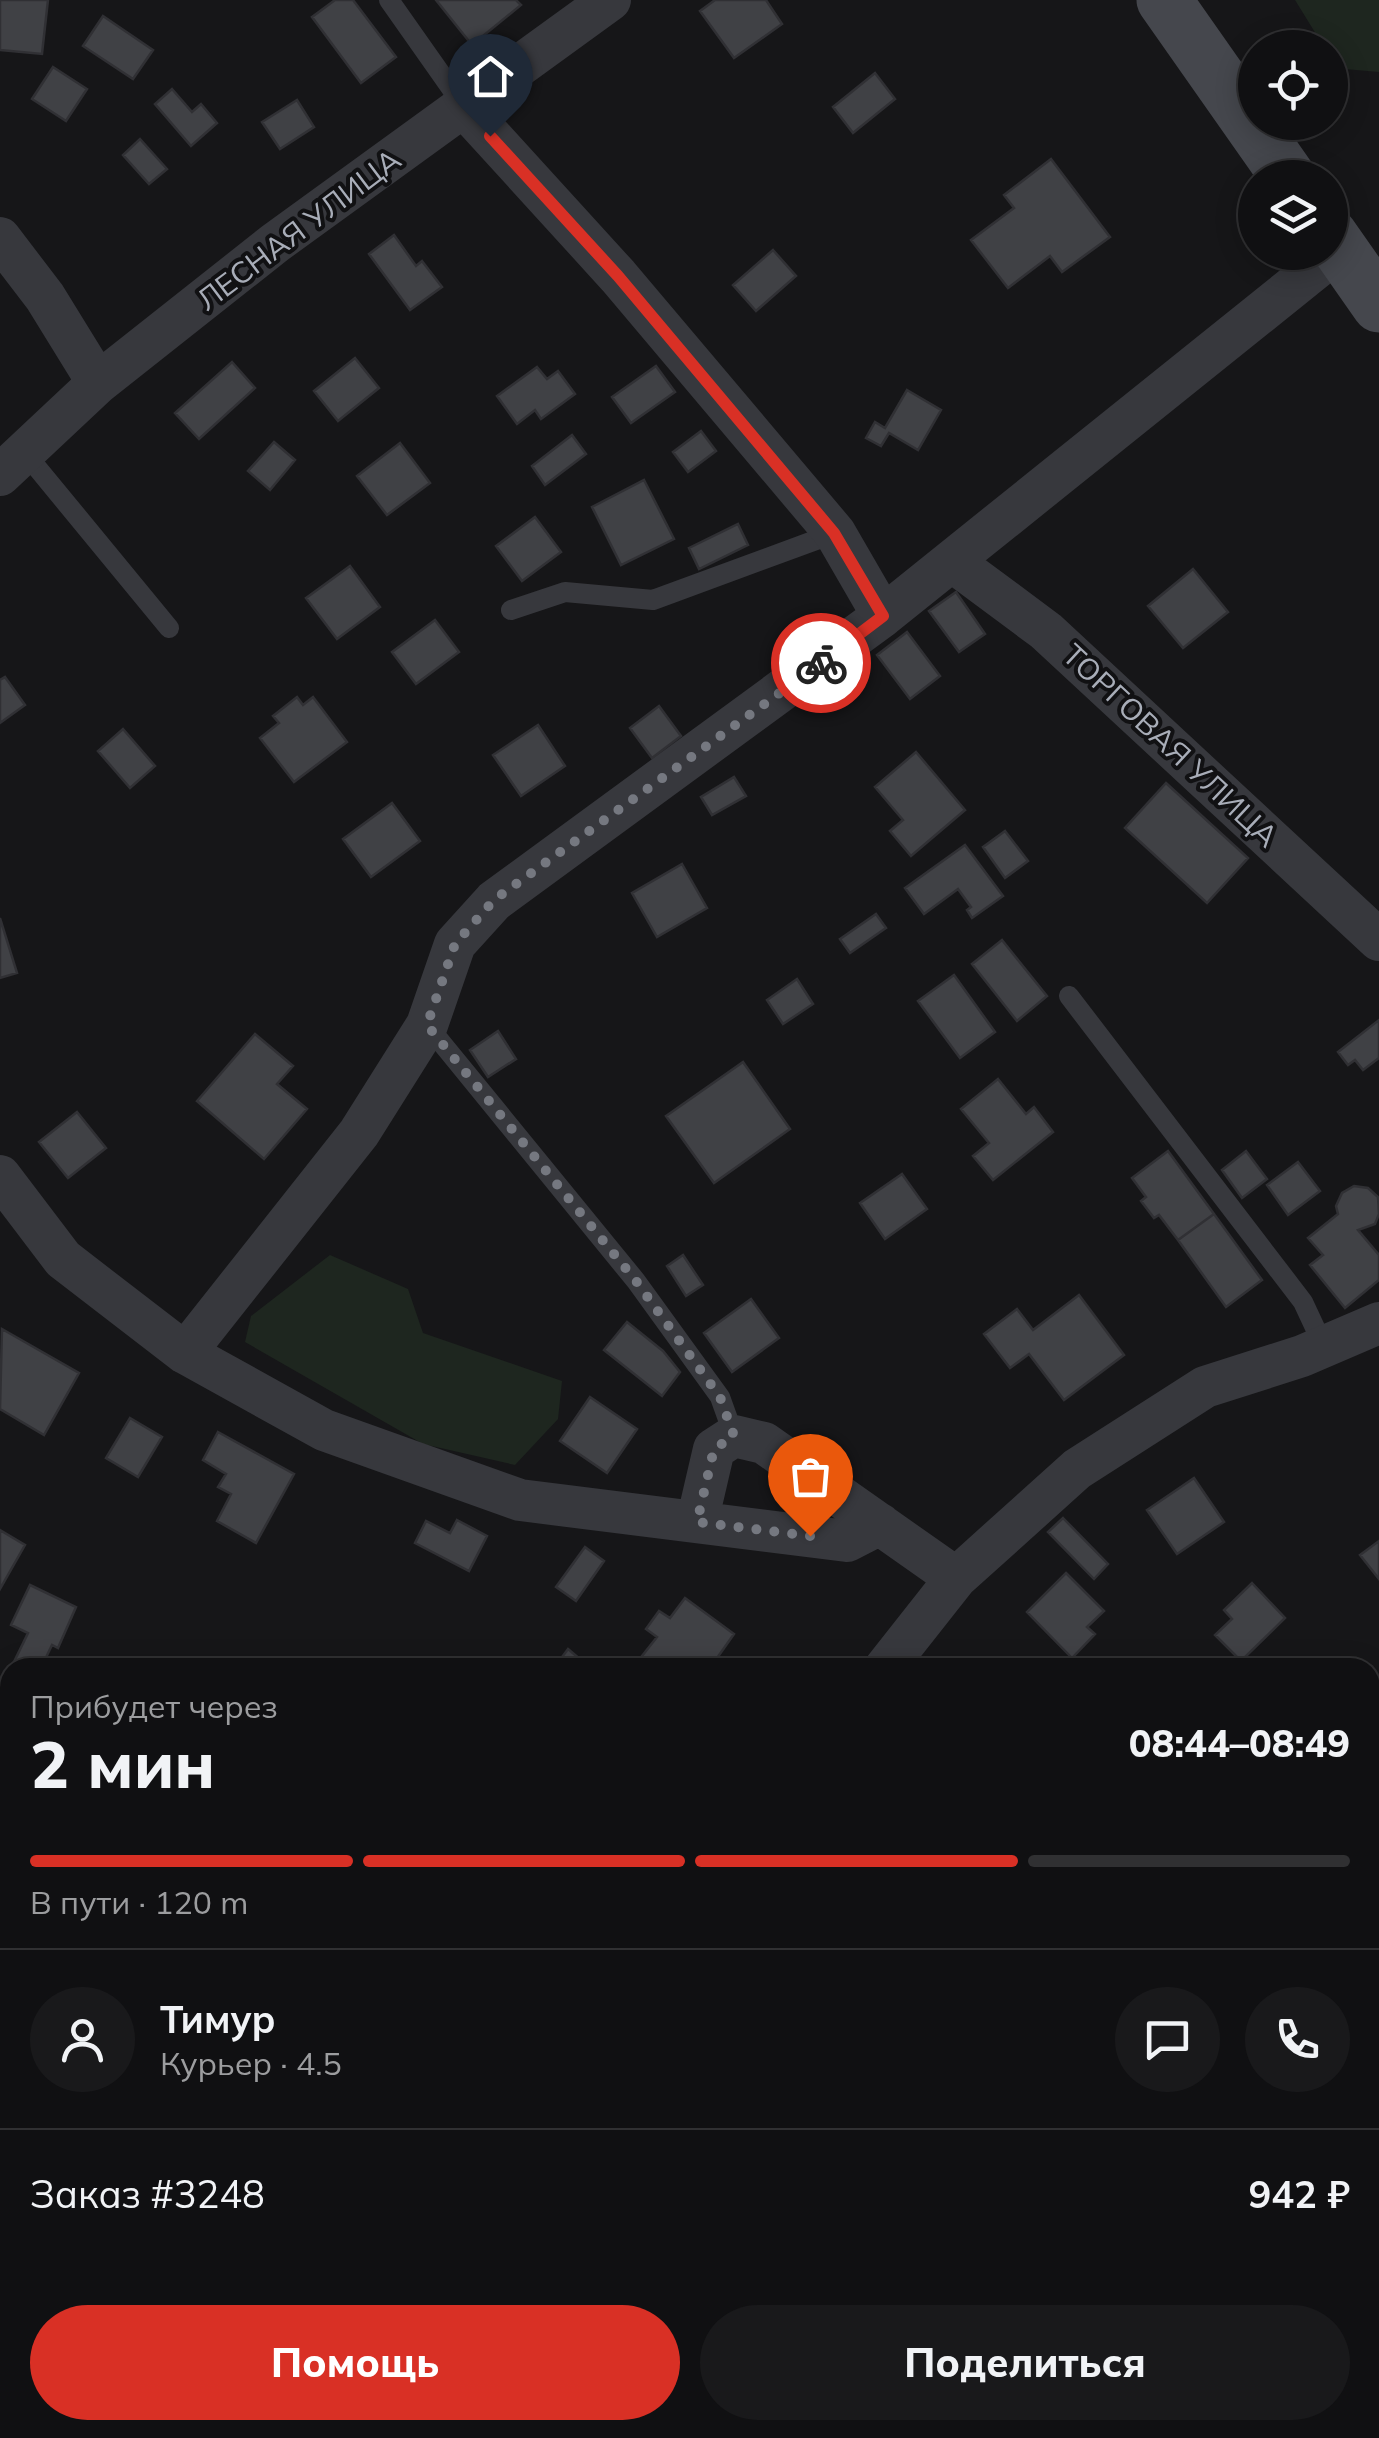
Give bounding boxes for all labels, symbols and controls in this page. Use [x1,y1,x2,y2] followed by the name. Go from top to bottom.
[1238,30,1348,270] map controls
[1238,30,1348,140] button: locate
[448,34,533,137] pin
[463,49,518,104] icon: home
[189,140,408,318] street label: ЛЕСНАЯ УЛИЦА
[1238,160,1348,270] button: layers
[771,613,871,713] courier
[794,636,849,691] icon: bike
[1055,636,1286,855] street label: ТОРГОВАЯ УЛИЦА
[768,1434,853,1537] pin
[783,1449,838,1504] icon: bag
[30,1686,278,1726] text: Прибудет через
[1129,1719,1350,1767] text: 08:44–08:49
[30,1723,215,1804] text: 2 мин
[30,1882,248,1922] text: В пути · 120 m
[30,1987,135,2092] button: person
[1115,1987,1220,2092] button: chat
[1245,1987,1350,2092] button: phone
[160,1995,276,2043] text: Тимур
[160,2043,342,2083] text: Курьер · 4.5
[30,2170,265,2218] text: Заказ #3248
[1248,2170,1350,2218] text: 942 ₽
[30,2305,680,2420] button: Помощь
[700,2305,1350,2420] button: Поделиться

